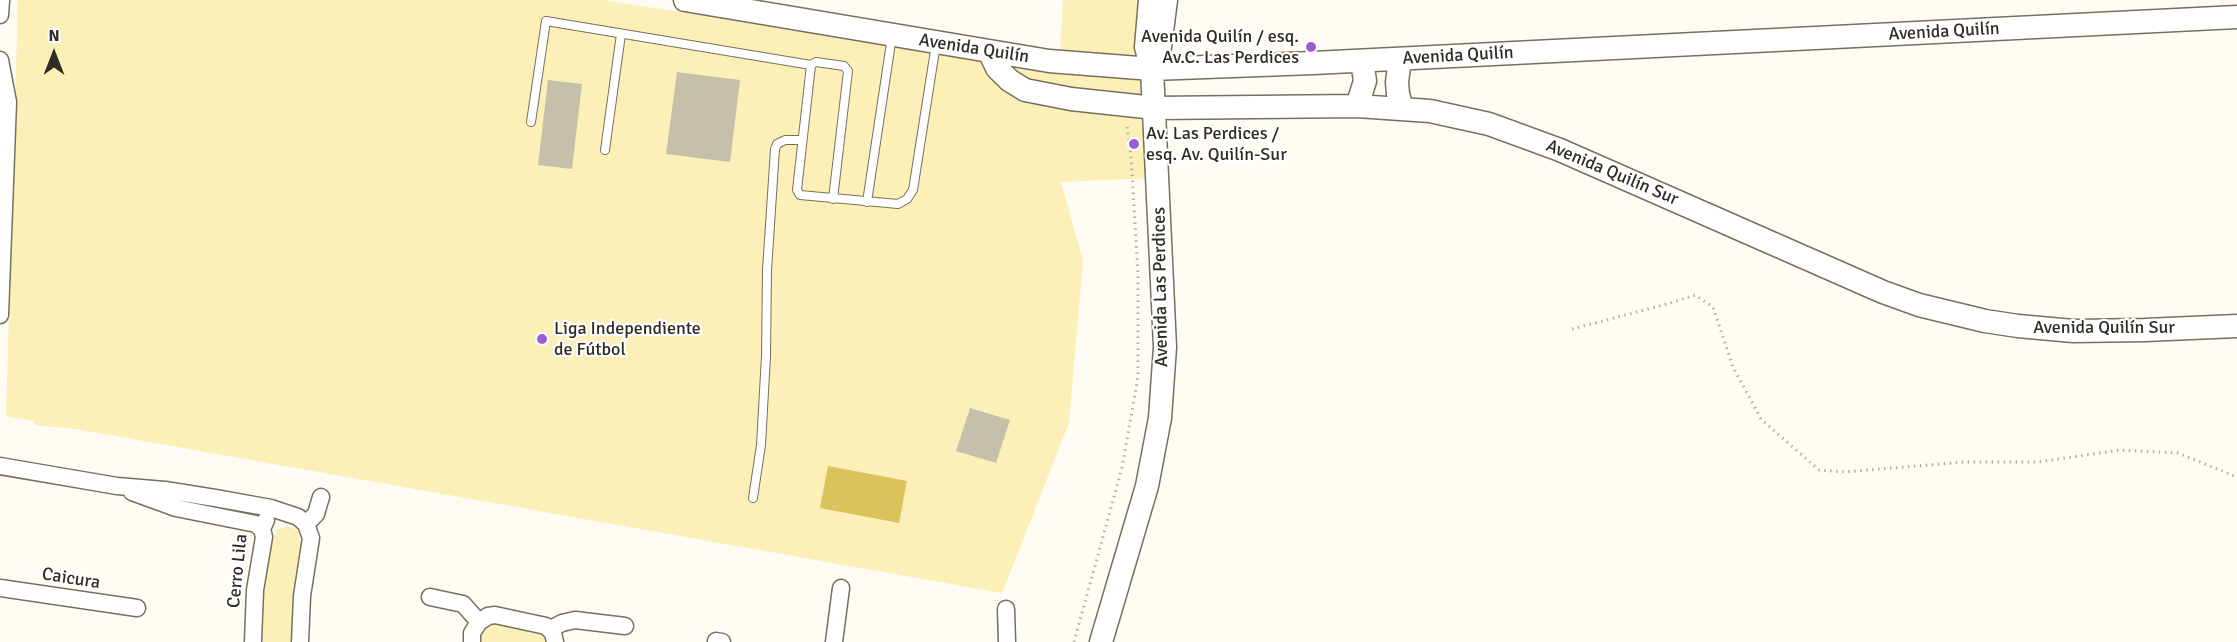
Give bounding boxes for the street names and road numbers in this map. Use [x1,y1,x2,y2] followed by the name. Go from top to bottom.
[1888,18,2000,46] street label: Avenida Quilín
[917,30,1031,68] street label: Avenida Quilín
[1402,42,1514,70] street label: Avenida Quilín
[1543,135,1681,211] street label: Avenida Quilín Sur
[1149,207,1173,367] street label: Avenida Las Perdices
[2033,317,2175,339] street label: Avenida Quilín Sur
[223,533,253,609] street label: Cerro Lila
[40,564,102,594] street label: Caicura

